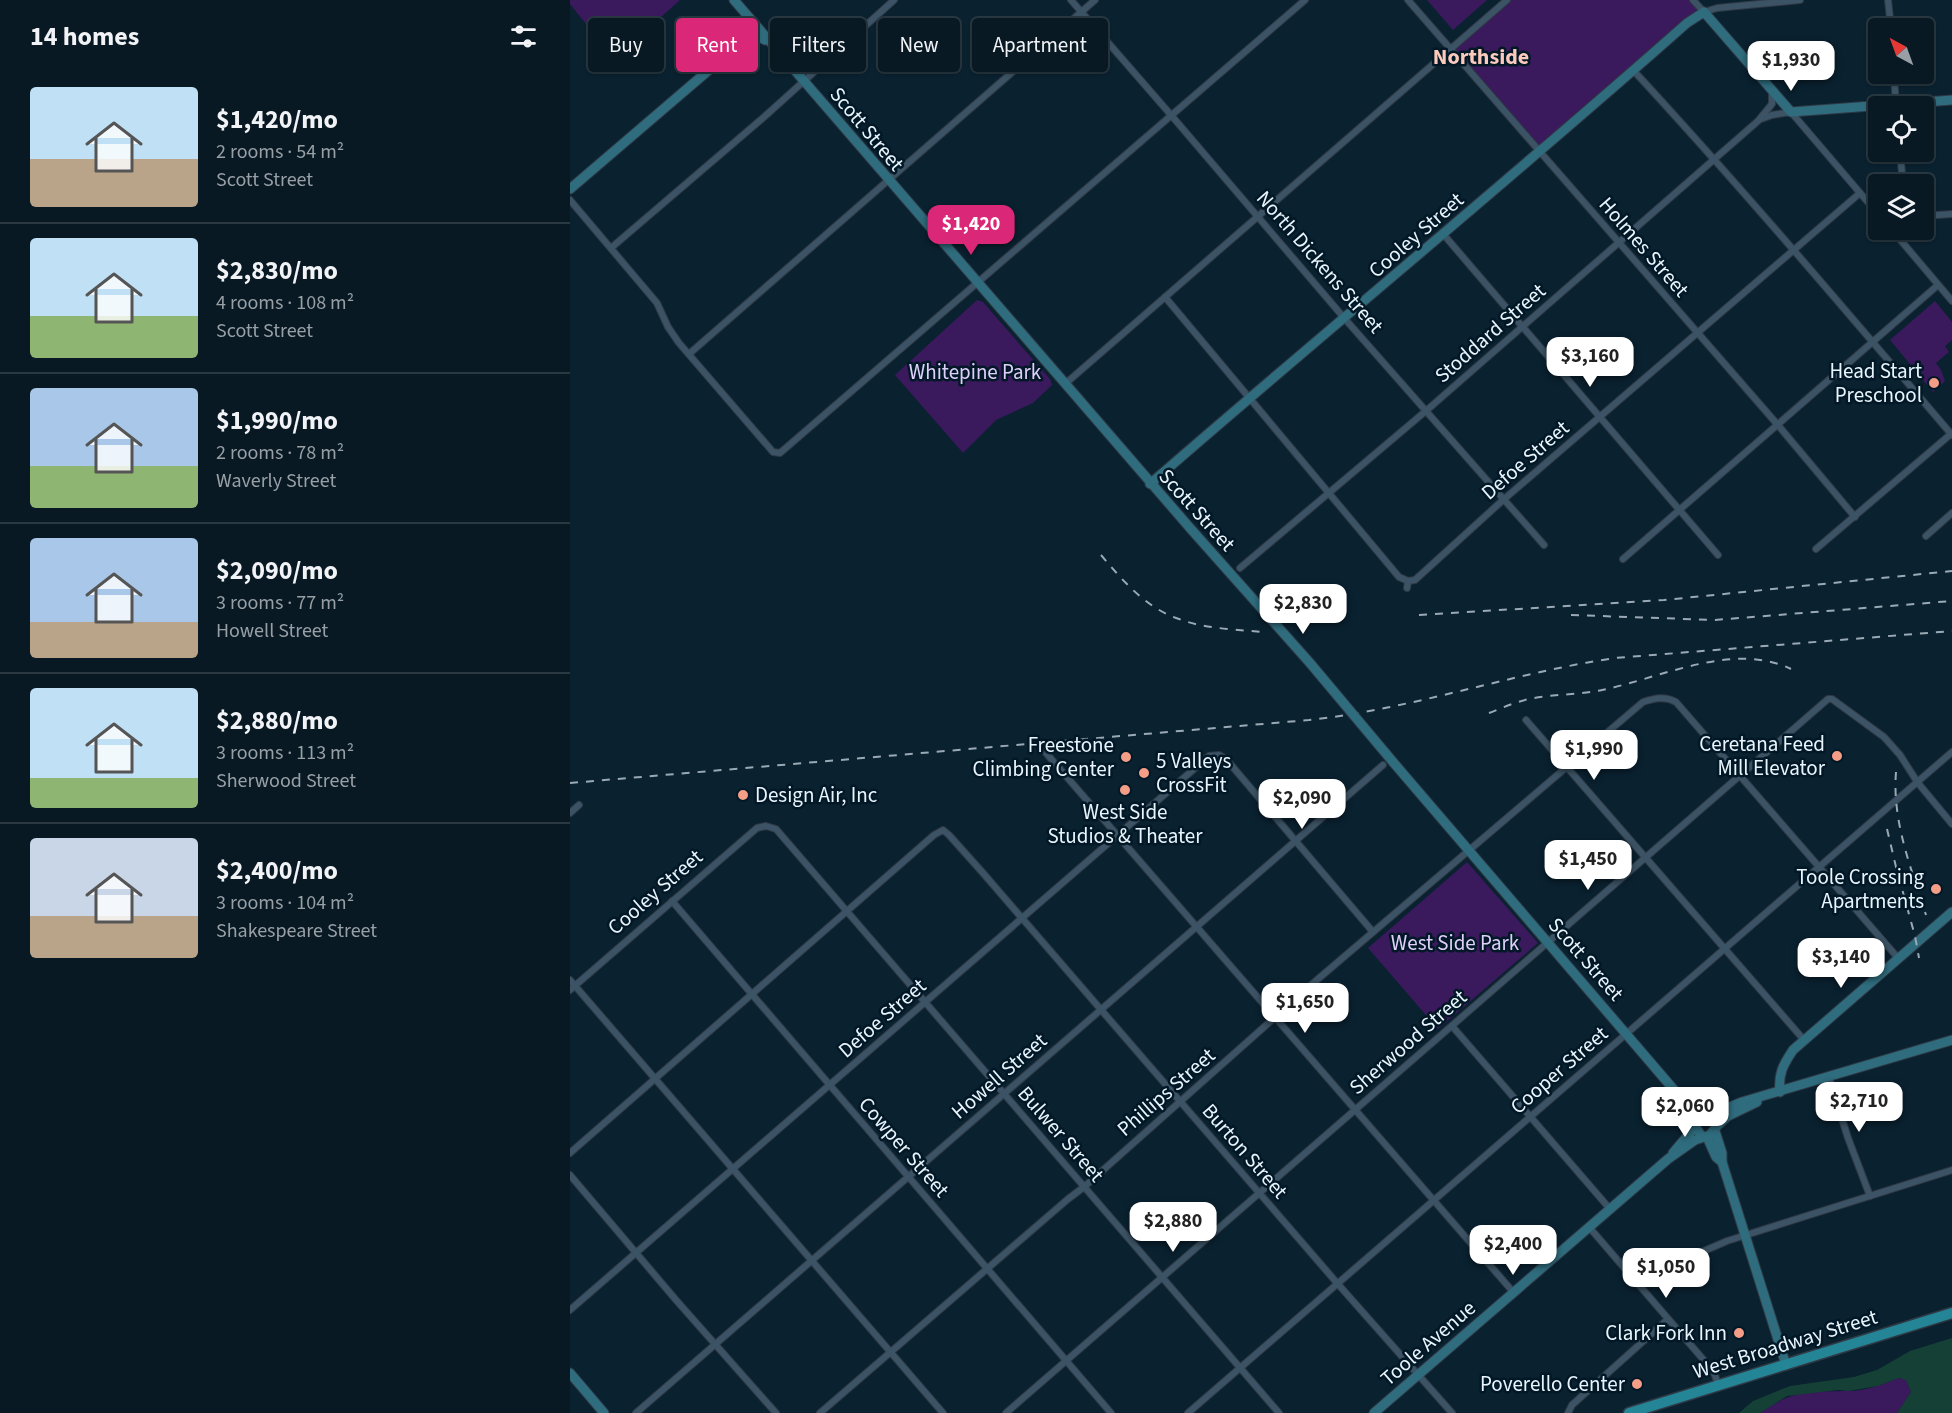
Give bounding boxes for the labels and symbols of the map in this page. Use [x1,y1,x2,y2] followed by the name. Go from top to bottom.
[1868,18,1934,84] north arrow
[1433,41,1529,73] district label: Northside
[1742,41,1840,92] pin: $1,930
[823,80,911,178] street label: Scott Street
[1250,184,1390,340] street label: North Dickens Street
[1362,185,1470,285] street label: Cooley Street
[1592,190,1696,304] street label: Holmes Street
[922,205,1020,256] pin: $1,420
[1428,276,1552,390] street label: Stoddard Street
[1541,337,1639,388] pin: $3,160
[1829,356,1922,410] place label: Head Start Preschool
[909,357,1042,387] park label: Whitepine Park
[1927,376,1941,390] marker: Head Start Preschool
[1474,413,1576,507] street label: Defoe Street
[1152,462,1242,558] street label: Scott Street
[1254,584,1352,635] pin: $2,830
[1699,729,1826,783] place label: Ceretana Feed Mill Elevator
[973,730,1115,784] place label: Freestone Climbing Center
[1545,730,1643,781] pin: $1,990
[1156,746,1232,800] place label: 5 Valleys CrossFit
[1830,749,1844,763] marker: Ceretana Feed Mill Elevator
[1119,750,1133,764] marker: Freestone Climbing Center
[1137,766,1151,780] marker: 5 Valleys CrossFit
[1253,779,1351,830] pin: $2,090
[755,780,878,810] place label: Design Air, Inc
[1118,783,1132,797] marker: West Side Studios & Theater
[736,788,750,802] marker: Design Air, Inc
[1048,797,1203,851] place label: West Side Studios & Theater
[1539,840,1637,891] pin: $1,450
[601,842,709,942] street label: Cooley Street
[1796,862,1924,916] place label: Toole Crossing Apartments
[1929,882,1943,896] marker: Toole Crossing Apartments
[1541,911,1631,1007] street label: Scott Street
[1391,928,1520,958] park label: West Side Park
[1792,938,1890,989] pin: $3,140
[831,971,933,1065] street label: Defoe Street
[1343,982,1473,1102] street label: Sherwood Street
[1256,983,1354,1034] pin: $1,650
[1504,1019,1614,1121] street label: Cooper Street
[945,1026,1053,1126] street label: Howell Street
[1110,1041,1222,1143] street label: Phillips Street
[1011,1079,1111,1189] street label: Bulwer Street
[1810,1082,1908,1133] pin: $2,710
[1636,1087,1734,1138] pin: $2,060
[852,1090,956,1204] street label: Cowper Street
[1195,1097,1295,1205] street label: Burton Street
[1124,1202,1222,1253] pin: $2,880
[1464,1225,1562,1276] pin: $2,400
[1617,1248,1715,1299] pin: $1,050
[1374,1293,1482,1393] street label: Toole Avenue
[1689,1302,1881,1386] street label: West Broadway Street
[1605,1318,1727,1348] place label: Clark Fork Inn
[1732,1326,1746,1340] marker: Clark Fork Inn
[1480,1369,1626,1399] place label: Poverello Center
[1630,1377,1644,1391] marker: Poverello Center

